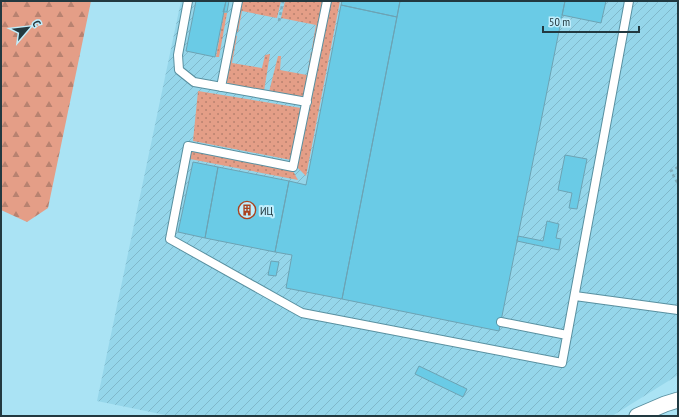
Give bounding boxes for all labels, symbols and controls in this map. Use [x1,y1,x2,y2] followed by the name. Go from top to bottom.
[8,8,48,48] north arrow
[543,8,639,34] scale bar
[549,14,570,29] text: 50 m
[29,18,44,29] text: С
[237,200,257,220] building icon: ИЦ
[260,203,274,218] place label: ИЦ

